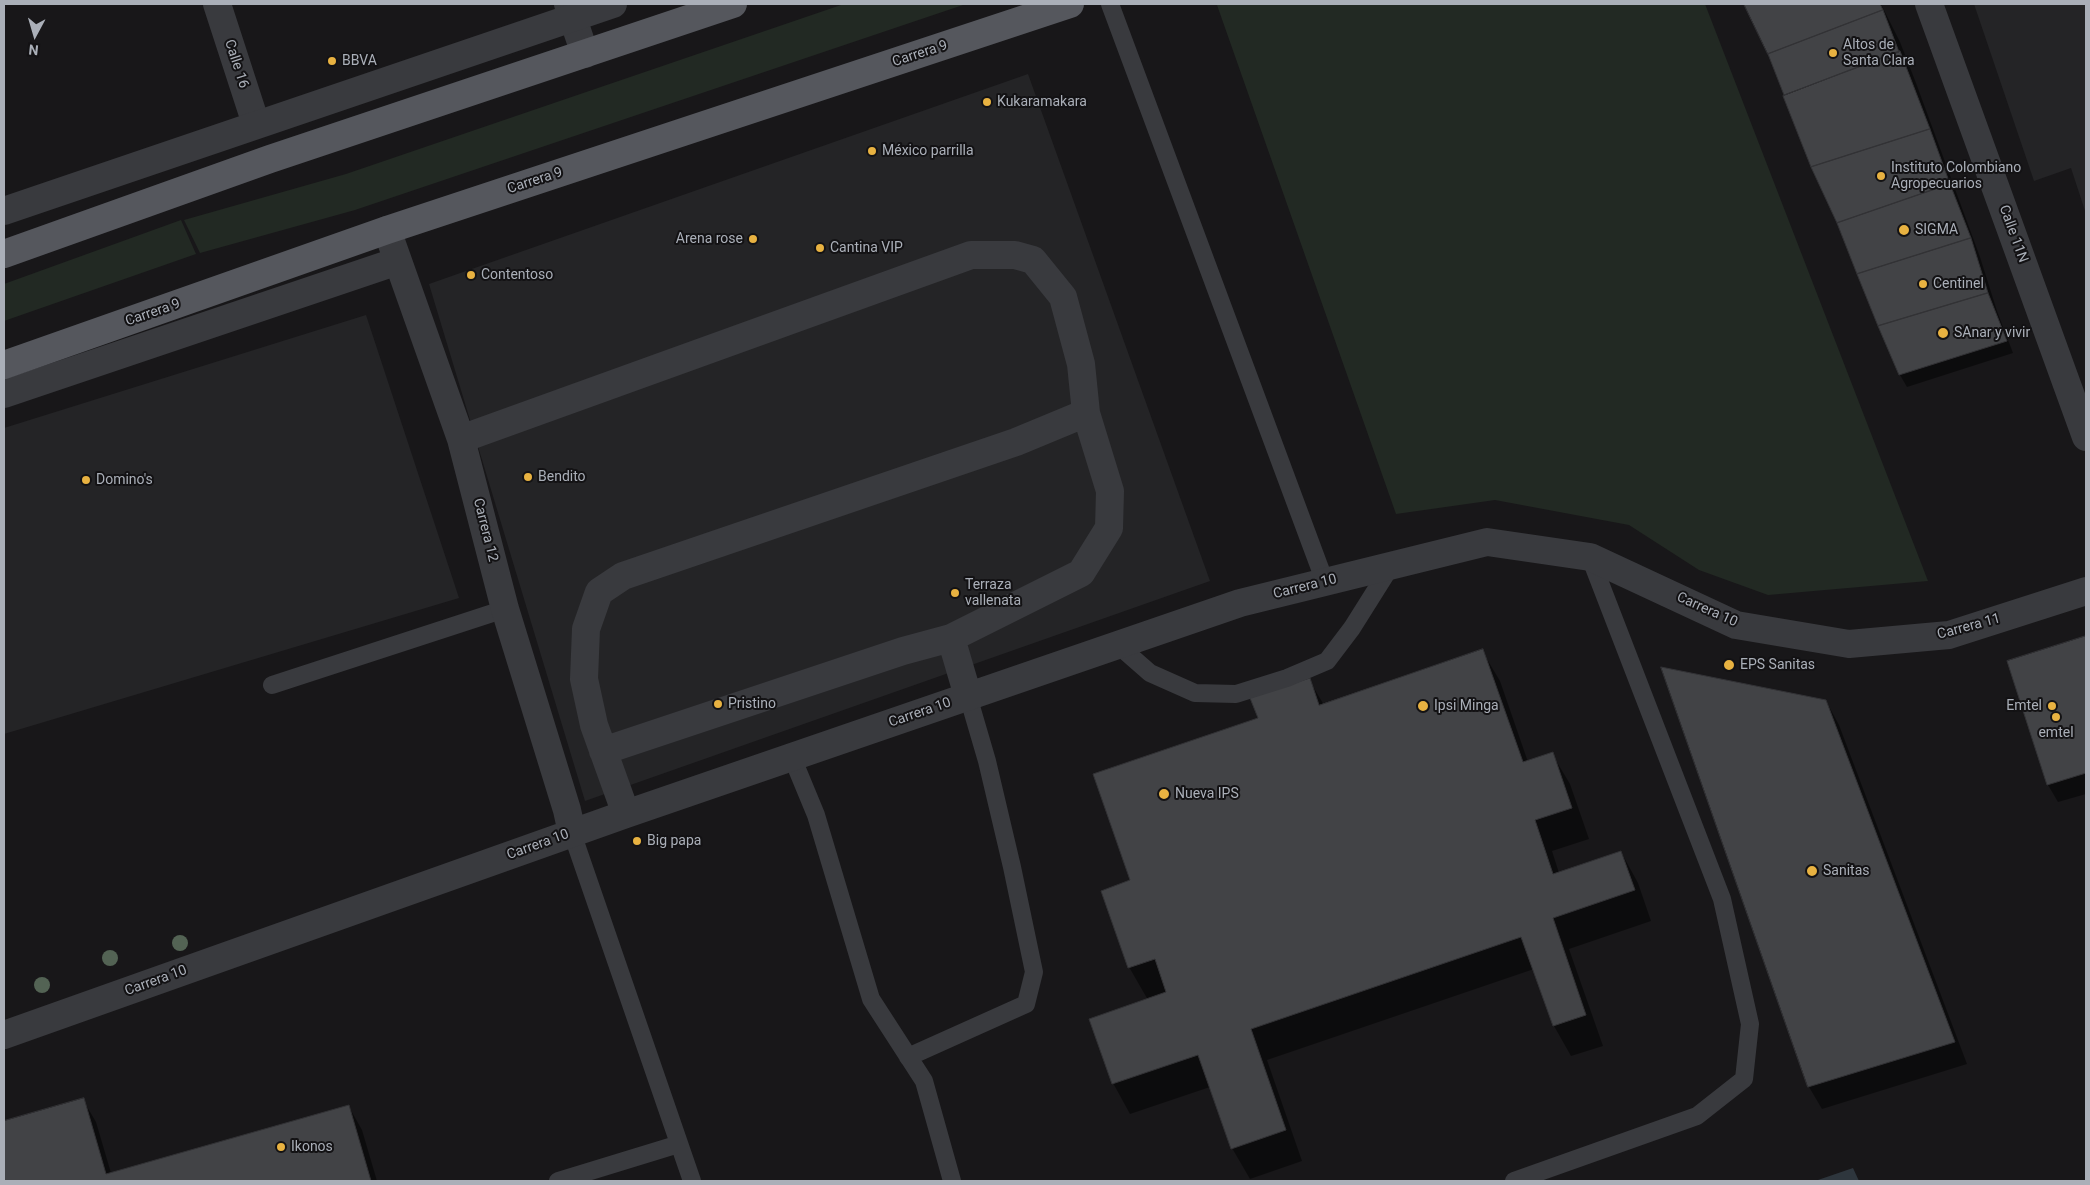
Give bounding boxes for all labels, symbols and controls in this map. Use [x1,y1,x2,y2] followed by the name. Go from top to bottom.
[10,10,60,60] north arrow
[890,37,950,71] street label: Carrera 9
[1843,37,1915,70] place label: Altos de Santa Clara
[220,38,252,90] street label: Calle 16
[28,41,39,58] text: N
[1827,47,1839,59] marker: Altos de Santa Clara
[342,53,377,69] place label: BBVA
[326,55,338,67] marker: BBVA
[997,94,1087,110] place label: Kukaramakara
[981,96,993,108] marker: Kukaramakara
[882,143,974,159] place label: México parrilla
[866,145,878,157] marker: México parrilla
[1891,160,2021,192] place label: Instituto Colombiano Agropecuarios
[505,164,565,198] street label: Carrera 9
[1875,170,1887,182] marker: Instituto Colombiano Agropecuarios
[1995,203,2031,265] street label: Calle 11N
[1915,222,1958,238] place label: SIGMA
[1897,223,1911,237] marker: SIGMA
[676,231,743,247] place label: Arena rose
[747,233,759,245] marker: Arena rose
[830,240,903,256] place label: Cantina VIP
[814,242,826,254] marker: Cantina VIP
[481,267,553,283] place label: Contentoso
[465,269,477,281] marker: Contentoso
[1933,276,1984,292] place label: Centinel
[1917,278,1929,290] marker: Centinel
[123,296,183,330] street label: Carrera 9
[1954,325,2030,341] place label: SAnar y vivir
[1936,326,1950,340] marker: SAnar y vivir
[538,469,586,485] place label: Bendito
[522,471,534,483] marker: Bendito
[96,472,153,488] place label: Domino's
[80,474,92,486] marker: Domino's
[469,497,501,563] street label: Carrera 12
[1272,571,1338,603] street label: Carrera 10
[965,577,1021,610] place label: Terraza vallenata
[949,587,961,599] marker: Terraza vallenata
[1674,589,1740,631] street label: Carrera 10
[1936,610,2002,644] street label: Carrera 11
[1740,657,1815,673] place label: EPS Sanitas
[1722,658,1736,672] marker: EPS Sanitas
[887,695,953,731] street label: Carrera 10
[728,696,776,712] place label: Pristino
[712,698,724,710] marker: Pristino
[1434,698,1499,714] place label: Ipsi Minga
[2006,698,2042,714] place label: Emtel
[1416,699,1430,713] marker: Ipsi Minga
[2046,700,2058,712] marker: Emtel
[2050,711,2062,723] marker: emtel
[2038,725,2074,741] place label: emtel
[1175,786,1239,802] place label: Nueva IPS
[1157,787,1171,801] marker: Nueva IPS
[505,826,571,864] street label: Carrera 10
[647,833,701,849] place label: Big papa
[631,835,643,847] marker: Big papa
[1823,863,1869,879] place label: Sanitas
[1805,864,1819,878] marker: Sanitas
[123,962,189,1000] street label: Carrera 10
[291,1139,333,1155] place label: Ikonos
[275,1141,287,1153] marker: Ikonos

